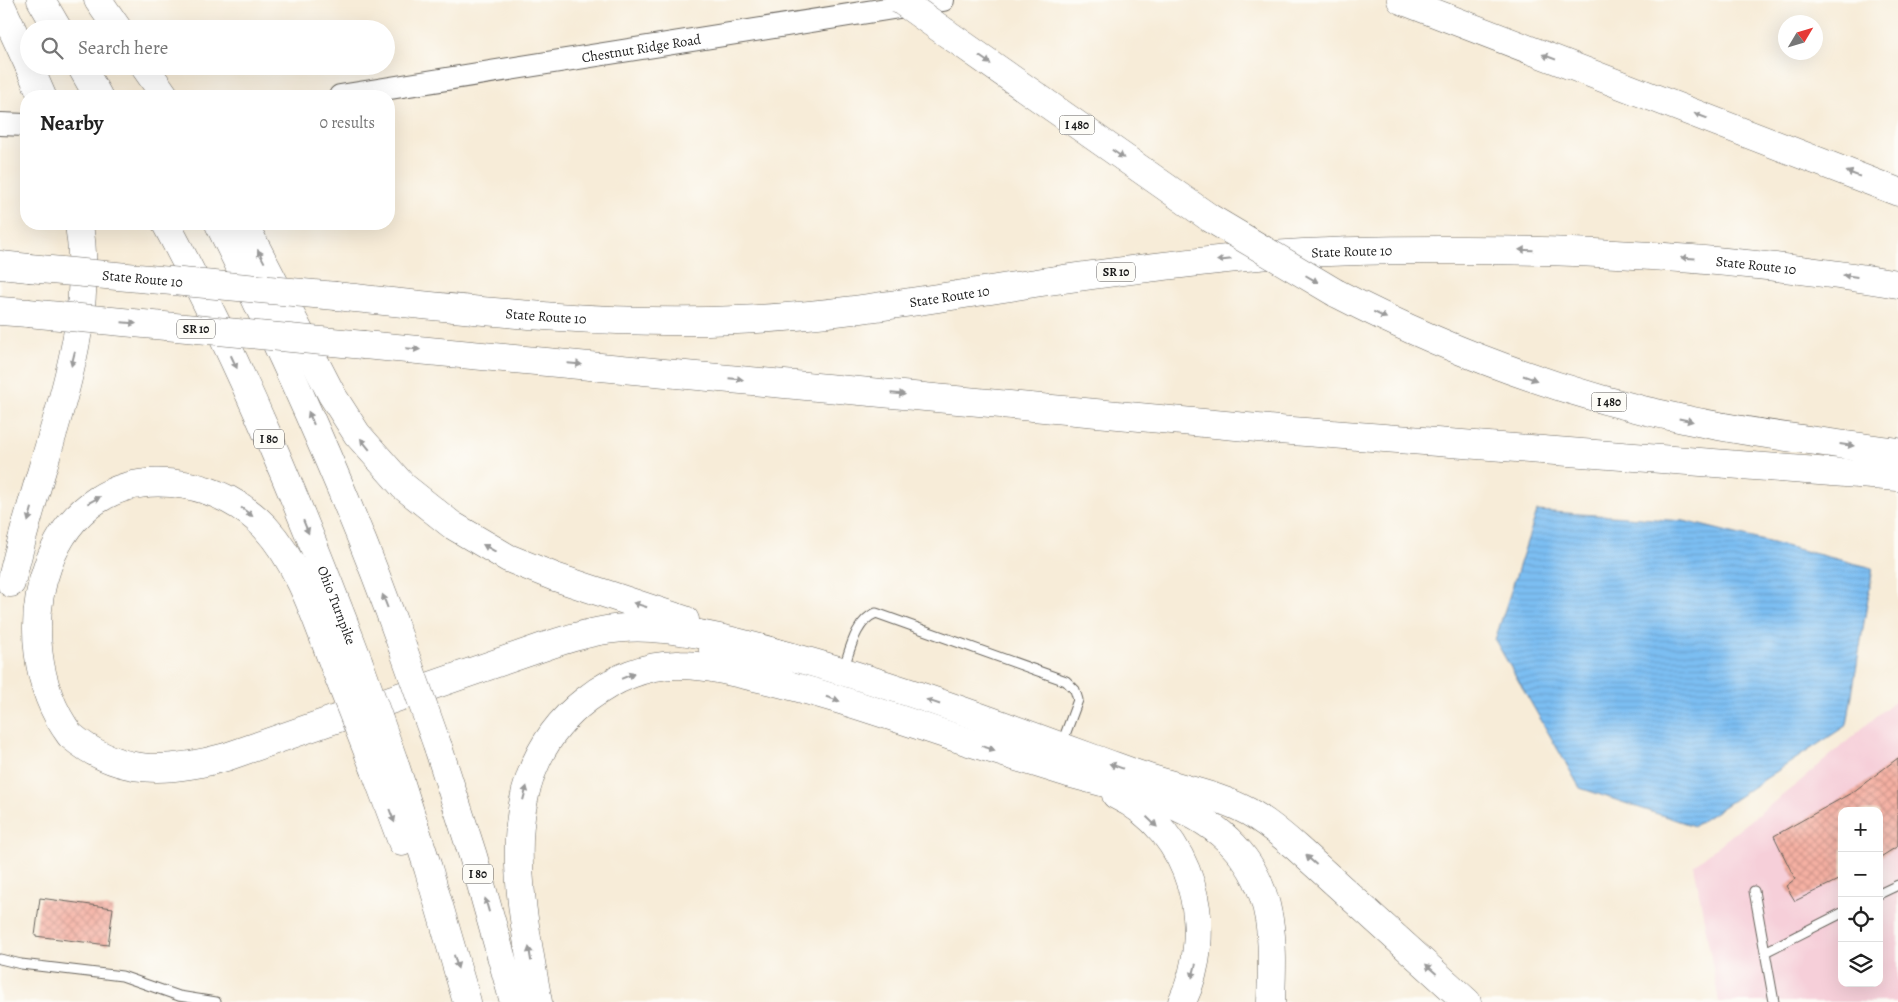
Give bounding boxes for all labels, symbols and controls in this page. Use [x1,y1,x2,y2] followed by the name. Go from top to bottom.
[1778,15,1823,60] north arrow
[20,20,395,75] search box
[580,30,703,67] street label: Chestnut Ridge Road
[38,34,66,62] icon: search
[78,35,168,61] text: Search here
[1542,53,1557,60] one-way arrow
[978,55,992,65] one-way arrow
[40,109,103,137] text: Nearby
[319,112,375,134] text: 0 results
[1693,112,1708,120] one-way arrow
[1060,116,1094,134] road number: I 480
[1111,149,1125,159] one-way arrow
[1845,170,1860,178] one-way arrow
[1311,241,1392,263] street label: State Route 10
[1518,246,1534,254] one-way arrow
[257,249,265,264] one-way arrow
[1715,252,1797,279] street label: State Route 10
[1680,254,1696,262] one-way arrow
[1216,256,1232,264] one-way arrow
[1097,262,1135,282] road number: SR 10
[101,266,184,292] street label: State Route 10
[1842,272,1858,280] one-way arrow
[1305,275,1318,284] one-way arrow
[908,281,991,312] street label: State Route 10
[505,304,587,329] street label: State Route 10
[1372,311,1387,319] one-way arrow
[121,319,137,327] one-way arrow
[177,320,215,338] road number: SR 10
[405,346,421,354] one-way arrow
[69,352,77,367] one-way arrow
[231,355,239,369] one-way arrow
[567,361,583,369] one-way arrow
[1522,375,1537,382] one-way arrow
[729,376,745,384] one-way arrow
[890,391,906,399] one-way arrow
[1592,392,1626,412] road number: I 480
[306,411,314,425] one-way arrow
[1679,416,1694,424] one-way arrow
[254,429,284,448] road number: I 80
[360,438,371,451] one-way arrow
[1839,441,1855,449] one-way arrow
[87,496,102,504] one-way arrow
[240,507,254,517] one-way arrow
[25,508,33,523] one-way arrow
[302,520,310,535] one-way arrow
[482,543,495,552] one-way arrow
[313,563,360,647] street label: Ohio Turnpike
[381,593,389,608] one-way arrow
[633,601,648,608] one-way arrow
[621,671,635,679] one-way arrow
[826,695,841,703] one-way arrow
[925,698,940,705] one-way arrow
[981,745,996,752] one-way arrow
[1108,762,1123,769] one-way arrow
[521,785,529,800] one-way arrow
[1838,807,1883,987] map controls
[1838,807,1883,852] button: +
[389,808,396,823] one-way arrow
[1146,816,1158,828] one-way arrow
[1838,852,1883,897] button: −
[1305,854,1317,866] one-way arrow
[463,864,493,884] road number: I 80
[483,897,491,912] one-way arrow
[1838,897,1883,942] button: locate
[1838,942,1883,987] button: layers
[526,946,534,962] one-way arrow
[452,955,460,970] one-way arrow
[1426,963,1438,975] one-way arrow
[1189,964,1197,979] one-way arrow

